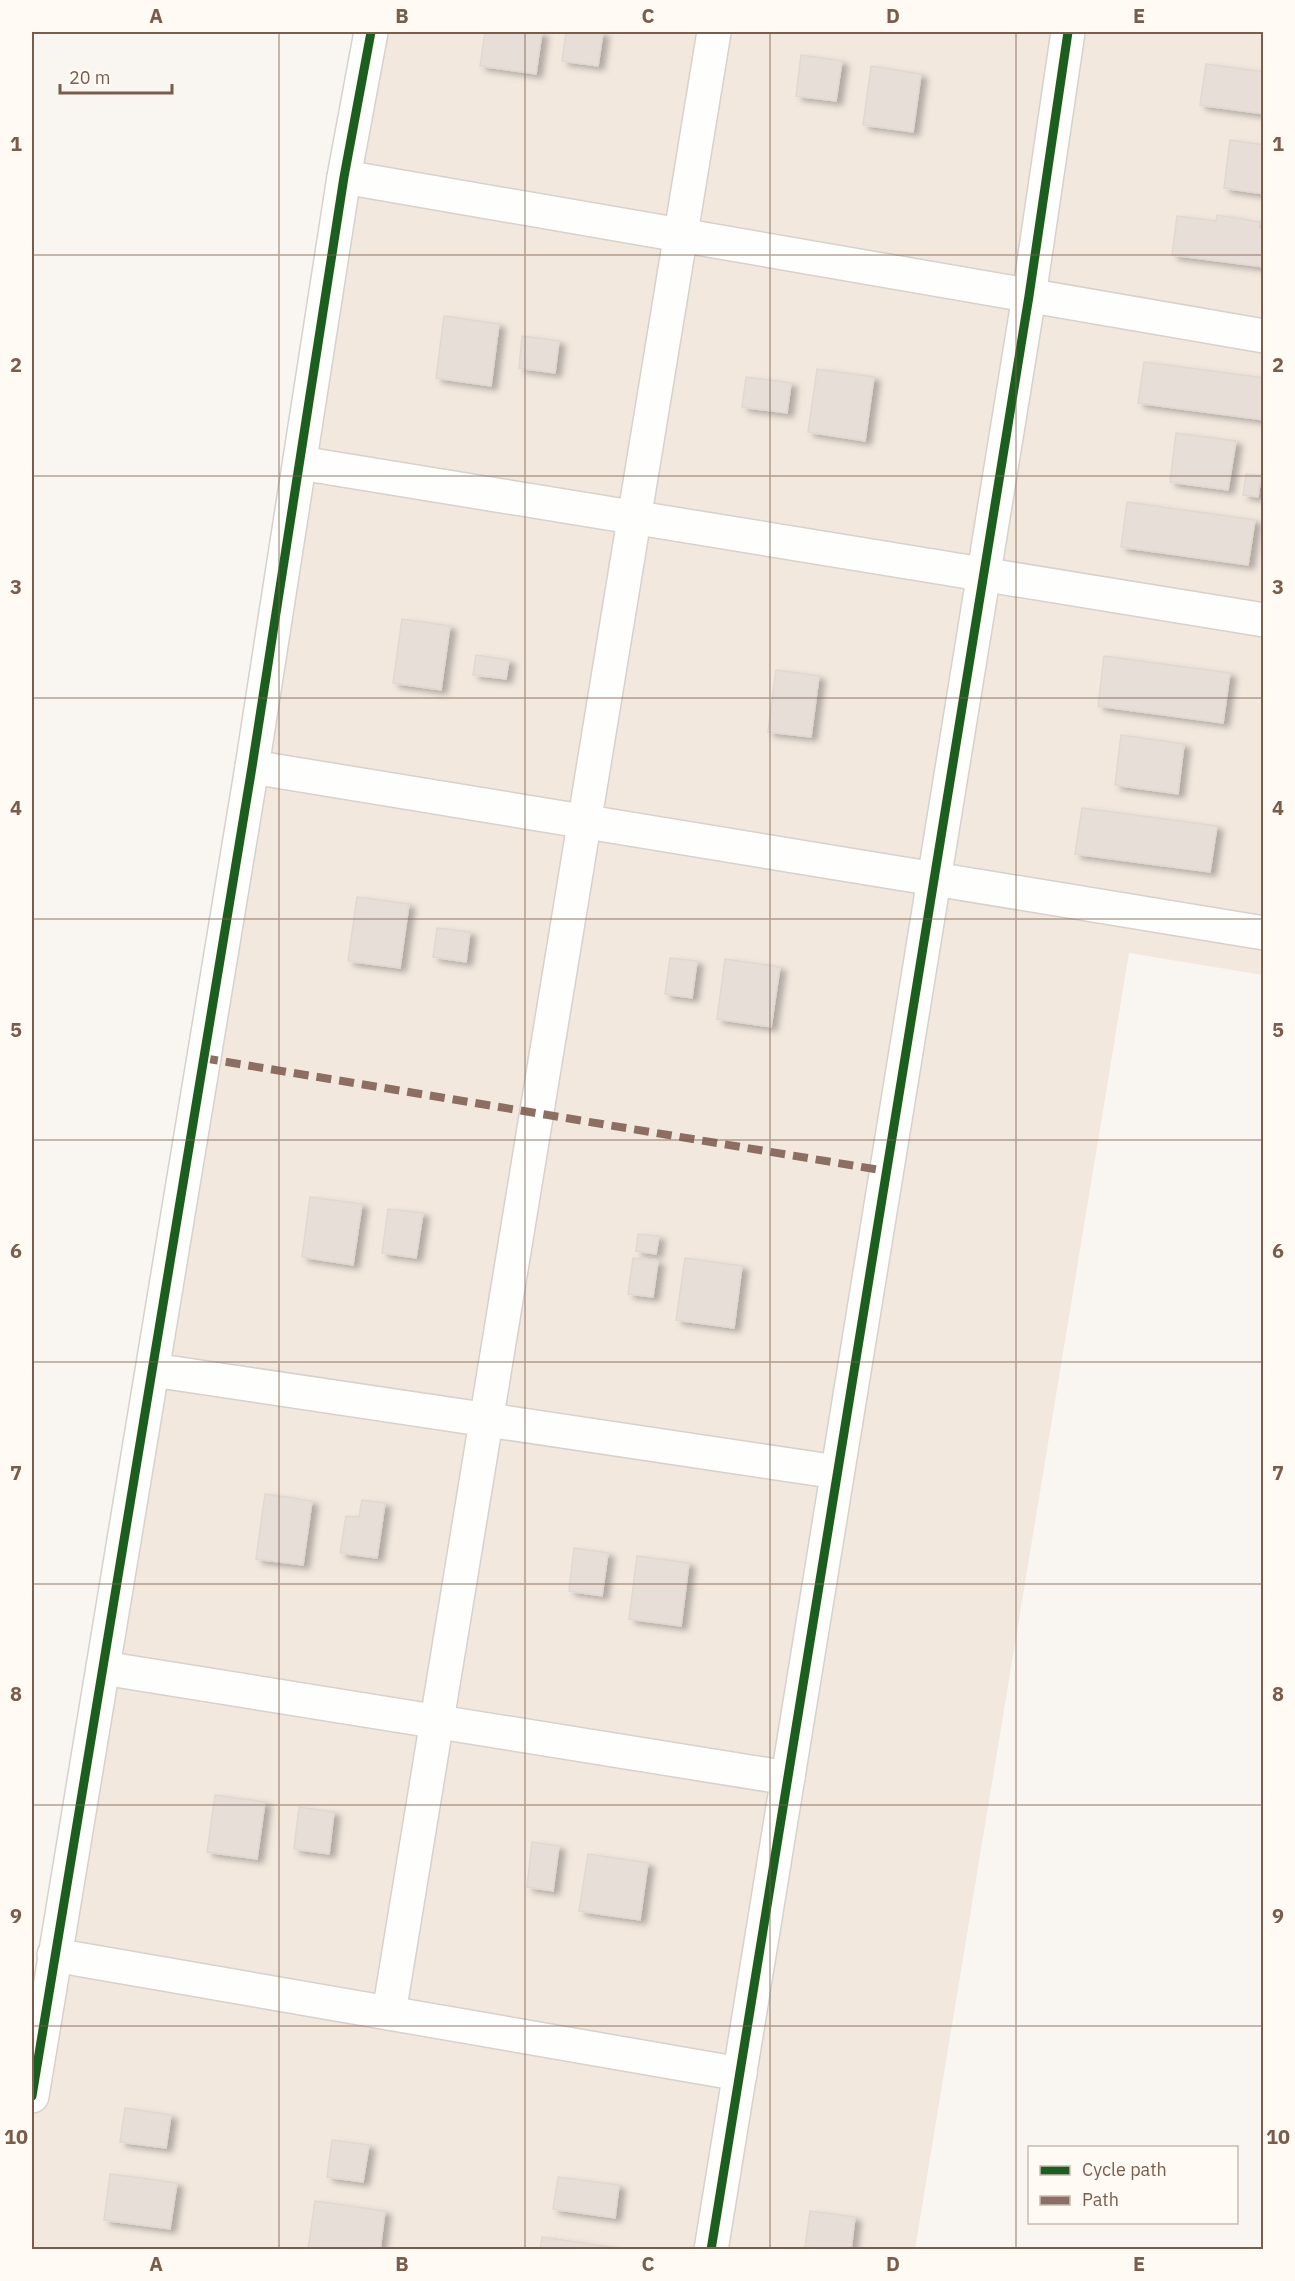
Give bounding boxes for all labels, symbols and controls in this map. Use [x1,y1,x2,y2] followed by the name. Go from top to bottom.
[149,2,163,29] text: A
[395,2,409,29] text: B
[641,2,655,29] text: C
[886,2,900,29] text: D
[1133,2,1145,29] text: E
[60,57,172,95] scale bar
[69,66,111,89] text: 20 m
[10,130,22,157] text: 1
[1272,130,1284,157] text: 1
[10,351,22,378] text: 2
[1272,351,1284,378] text: 2
[10,573,22,600] text: 3
[1272,573,1284,600] text: 3
[10,794,22,821] text: 4
[1272,794,1284,821] text: 4
[10,1016,22,1043] text: 5
[1272,1016,1284,1043] text: 5
[10,1237,22,1264] text: 6
[1272,1237,1284,1264] text: 6
[10,1459,22,1486] text: 7
[1272,1459,1284,1486] text: 7
[10,1680,22,1707] text: 8
[1272,1680,1284,1707] text: 8
[10,1902,22,1929] text: 9
[1272,1902,1284,1929] text: 9
[4,2123,28,2150] text: 10
[1266,2123,1290,2150] text: 10
[1028,2146,1238,2224] legend
[1082,2158,1167,2181] text: Cycle path
[1082,2188,1119,2211] text: Path
[149,2250,163,2277] text: A
[395,2250,409,2277] text: B
[641,2250,655,2277] text: C
[886,2250,900,2277] text: D
[1133,2250,1145,2277] text: E

